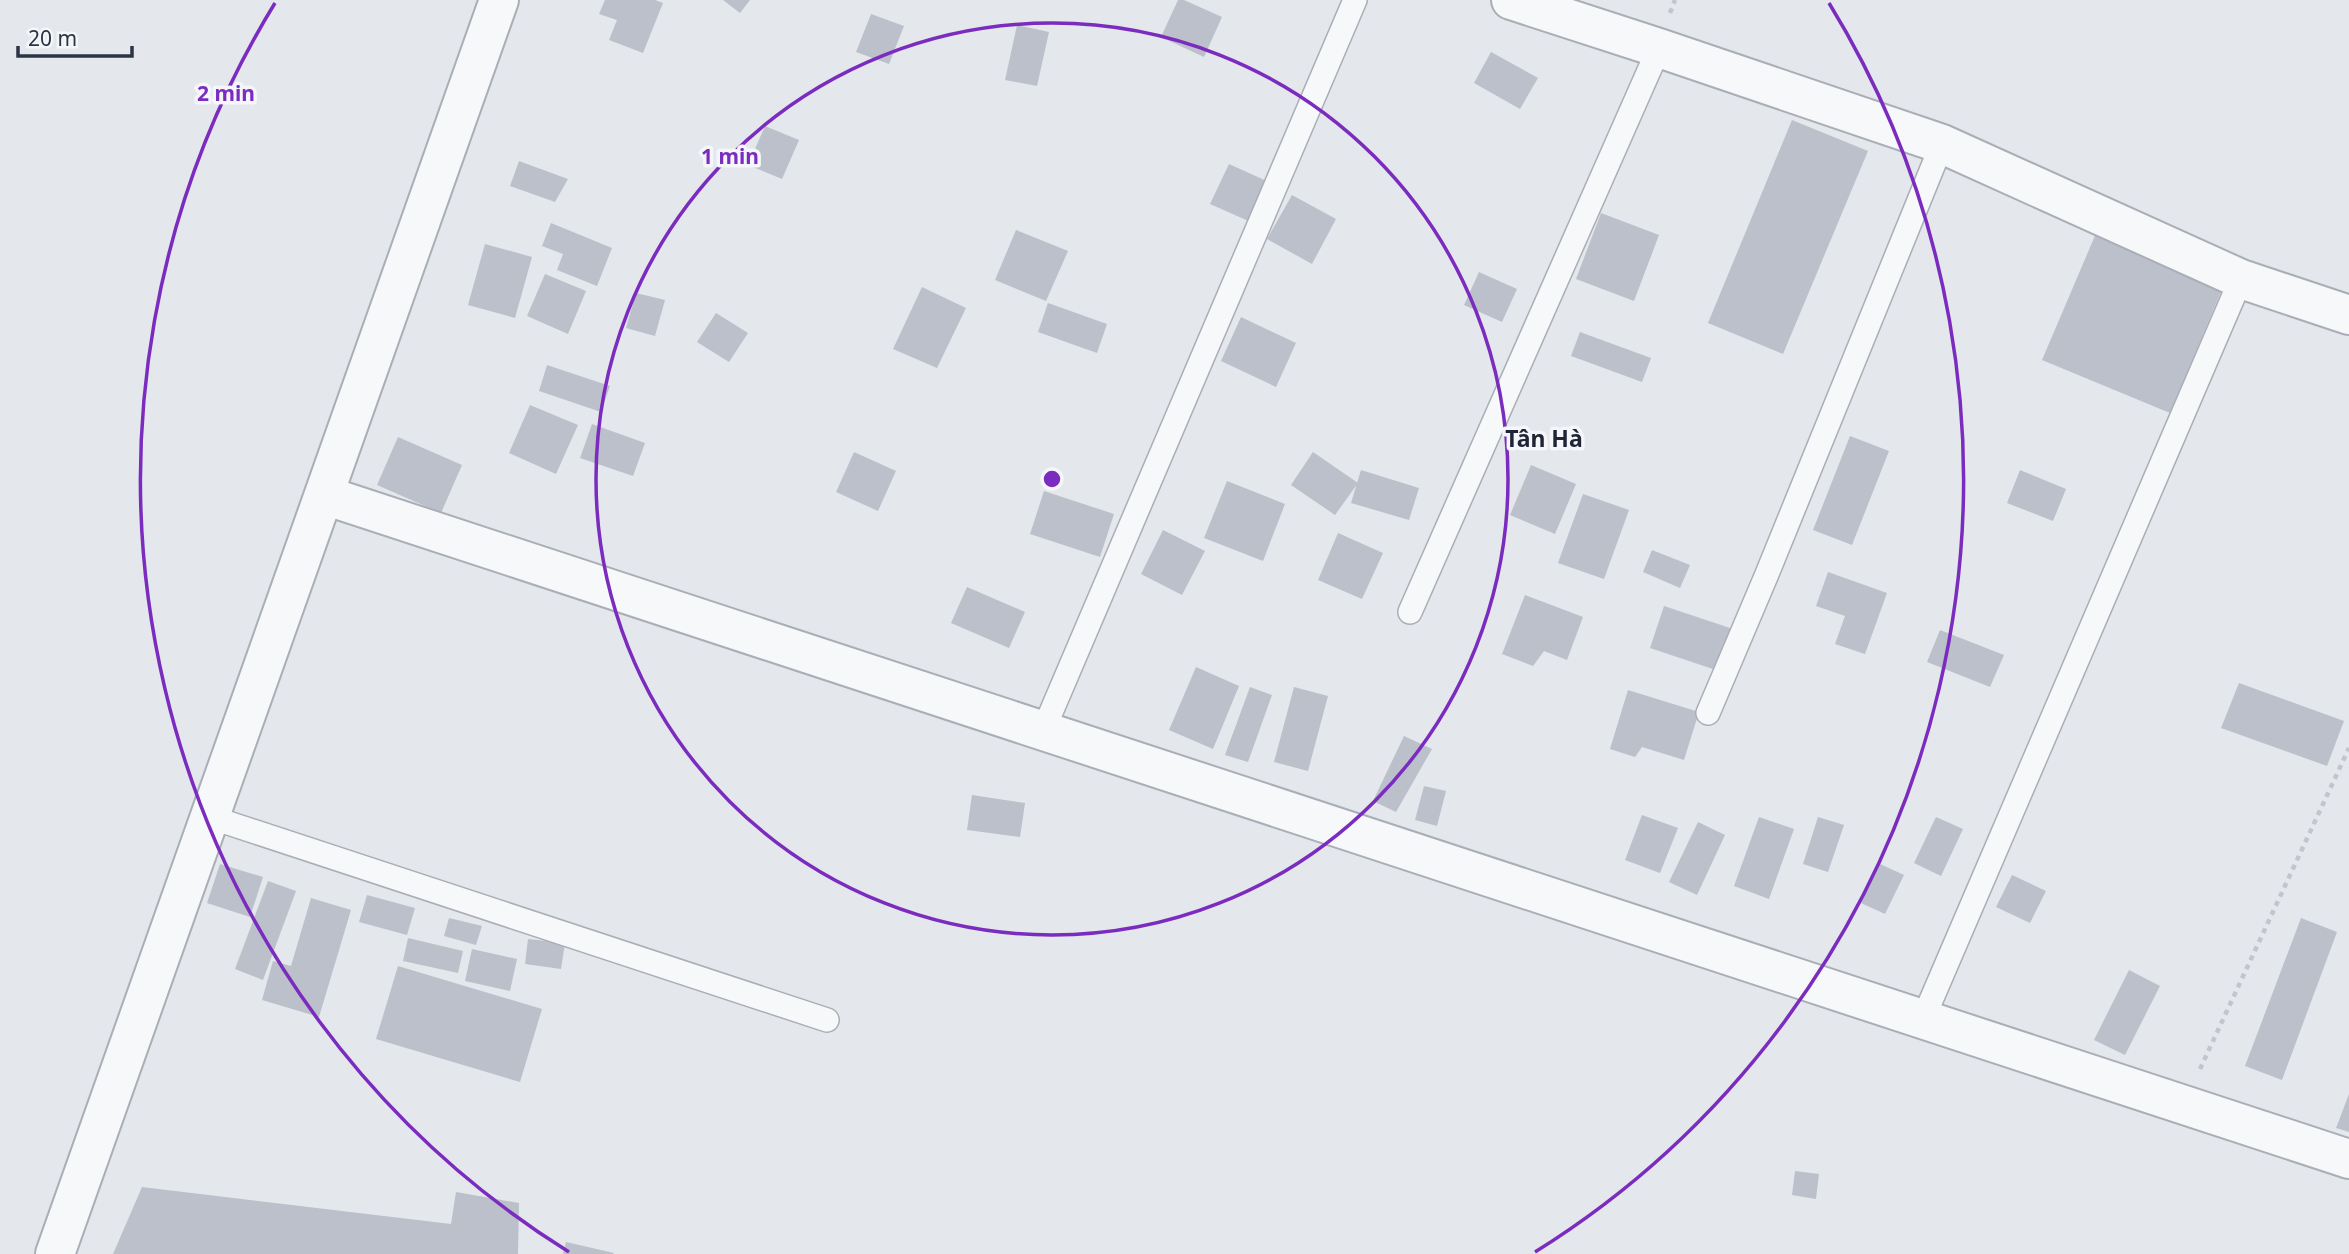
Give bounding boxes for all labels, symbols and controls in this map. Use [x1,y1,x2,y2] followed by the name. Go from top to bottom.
[18,14,131,58] scale bar
[28,24,77,52] text: 20 m
[197,79,255,107] text: 2 min
[701,142,759,170] text: 1 min
[1505,422,1583,454] district label: Tân Hà
[1040,467,1064,491] centre of rings

